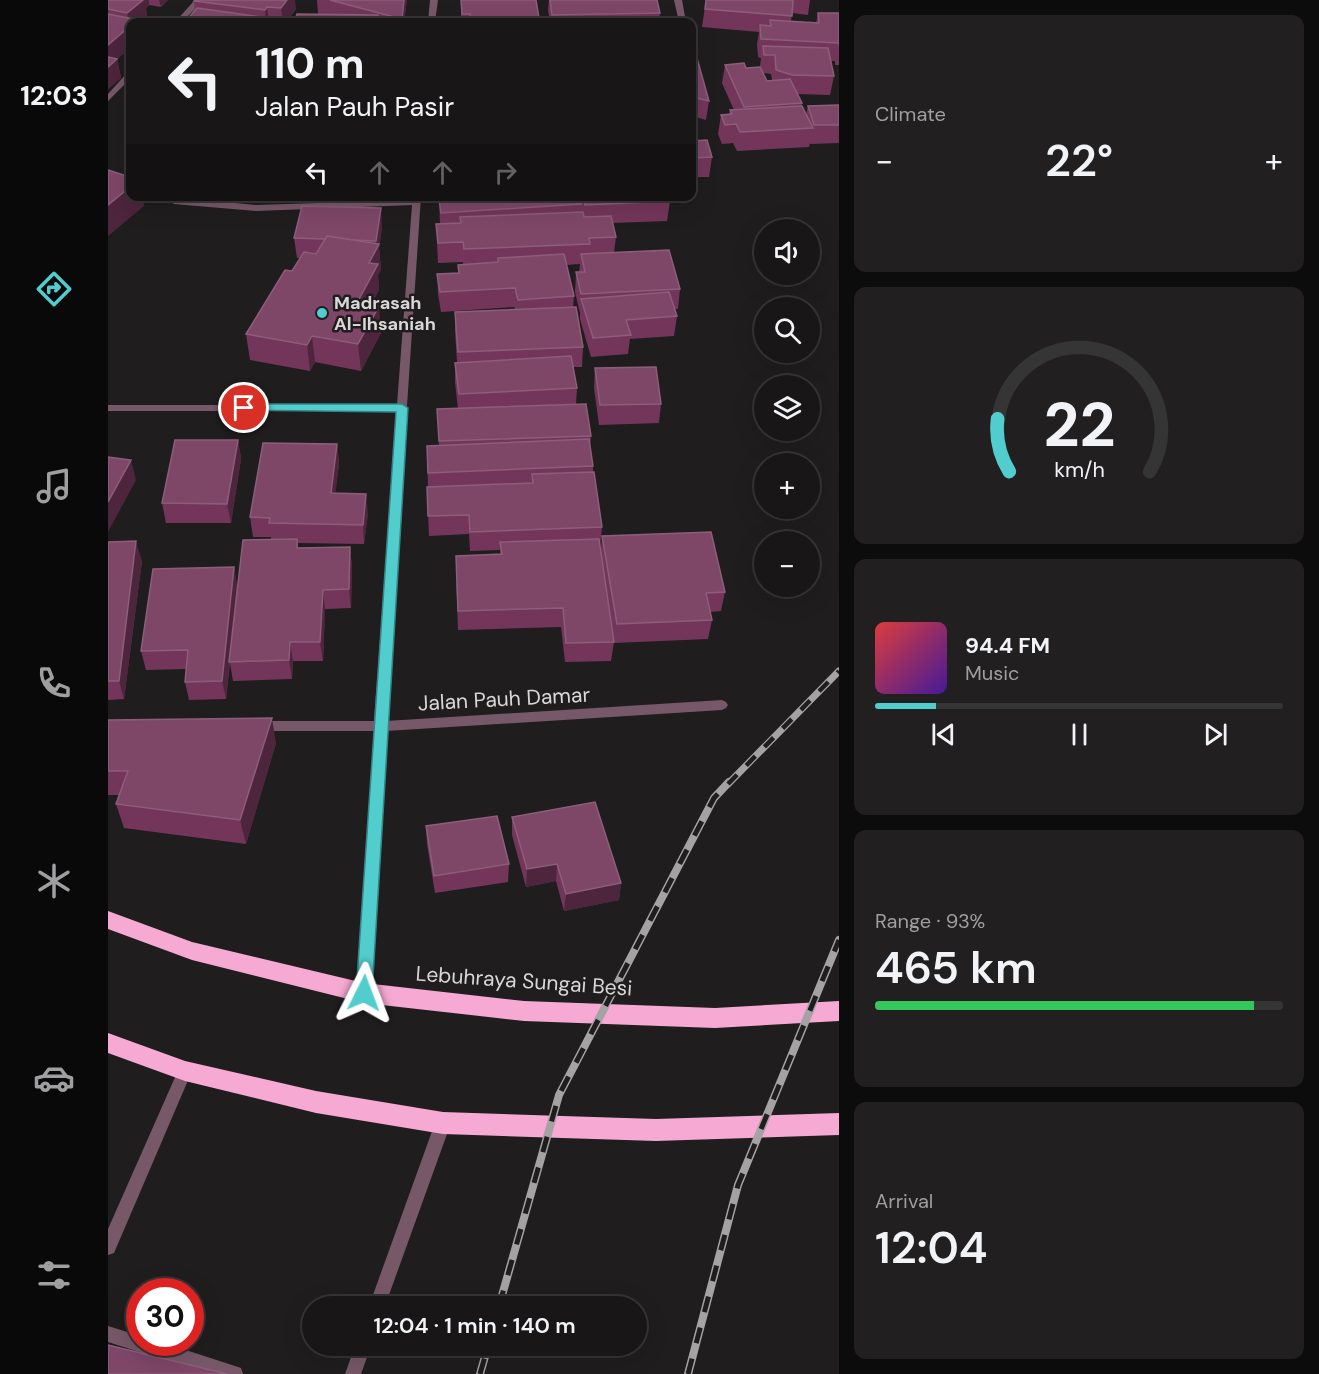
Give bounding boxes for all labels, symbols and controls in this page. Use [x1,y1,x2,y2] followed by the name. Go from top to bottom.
[255,36,365,91] text: 110 m
[156,42,234,120] icon: left
[20,78,88,113] text: 12:03
[255,89,454,124] text: Jalan Pauh Pasir
[875,101,946,127] text: Climate
[1045,131,1113,190] text: 22°
[875,139,893,182] text: −
[1265,139,1283,182] text: +
[300,156,333,189] icon: left
[363,156,396,189] icon: ahead
[426,156,459,189] icon: ahead
[489,156,522,189] icon: right
[754,219,820,597] map controls
[754,219,820,285] button: sound
[33,268,75,310] icon: directions
[334,291,436,336] place label: Madrasah Al-Ihsaniah
[754,297,820,363] button: search
[315,306,329,320] marker: Madrasah Al-Ihsaniah
[754,375,820,441] button: layers
[218,382,269,433] pin
[1043,384,1115,465] text: 22
[227,391,260,424] icon: arrive
[754,453,820,519] button: +
[1054,457,1104,485] text: km/h
[33,465,75,507] icon: music
[754,531,820,597] button: −
[965,631,1050,660] text: 94.4 FM
[965,660,1020,686] text: Music
[33,662,75,704] icon: phone
[417,680,591,717] street label: Jalan Pauh Damar
[927,718,960,751] icon: previous
[1063,718,1096,751] icon: pause
[1199,718,1232,751] icon: next
[33,860,75,902] icon: climate
[875,908,985,934] text: Range · 93%
[875,938,1037,997] text: 465 km
[415,959,633,1003] street label: Lebuhraya Sungai Besi
[332,961,396,1025] position arrow
[33,1057,75,1099] icon: car
[875,1188,933,1214] text: Arrival
[875,1218,988,1277] text: 12:04
[33,1254,75,1296] icon: filters
[126,1278,204,1356] speed limit sign: 30
[373,1311,576,1340] text: 12:04 · 1 min · 140 m

